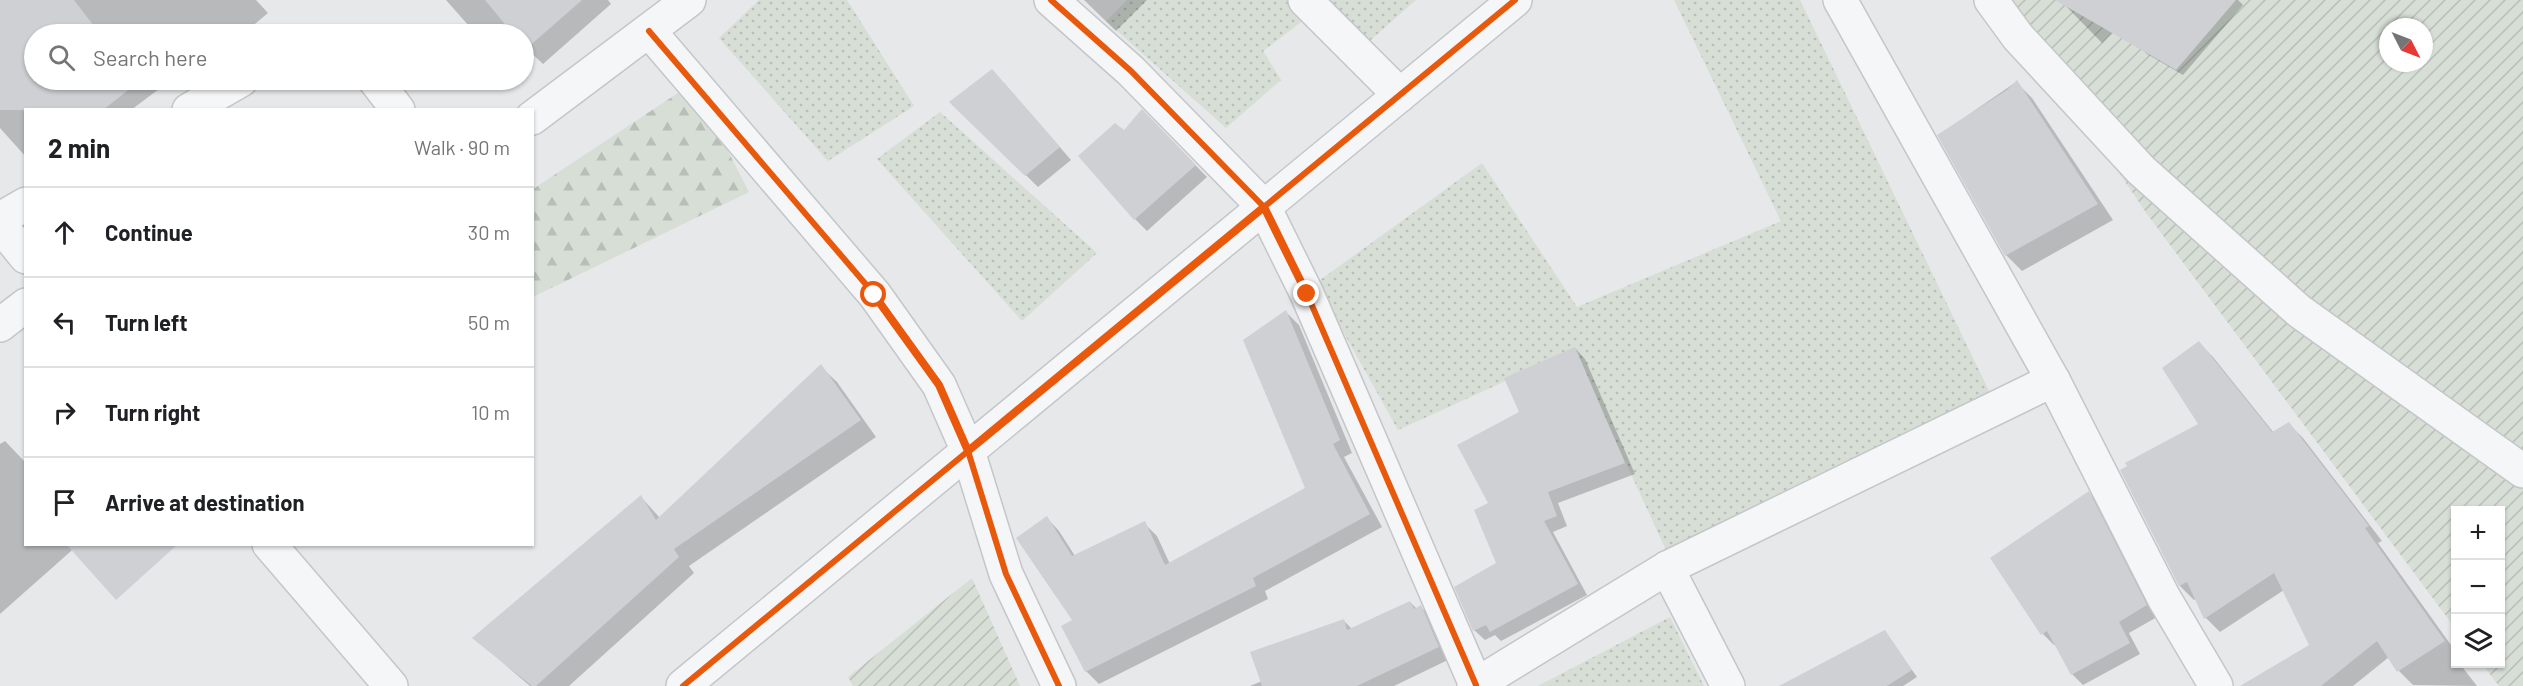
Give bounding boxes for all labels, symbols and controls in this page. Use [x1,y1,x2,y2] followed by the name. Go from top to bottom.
[2379,18,2433,72] north arrow
[24,24,534,90] search box
[45,41,78,74] icon: search
[93,44,207,70] text: Search here
[48,132,110,163] text: 2 min
[414,135,510,159] text: Walk · 90 m
[48,216,81,249] icon: ahead
[105,219,193,245] text: Continue
[468,220,510,244] text: 30 m
[1293,280,1319,306] route end
[860,281,886,307] route start
[48,306,81,339] icon: left
[105,309,188,335] text: Turn left
[468,310,510,334] text: 50 m
[48,396,81,429] icon: right
[105,399,200,425] text: Turn right
[471,400,510,424] text: 10 m
[48,486,81,519] icon: arrive
[105,489,304,515] text: Arrive at destination
[2451,506,2505,668] map controls
[2451,506,2505,560] button: +
[2451,560,2505,614] button: −
[2451,614,2505,668] button: layers

